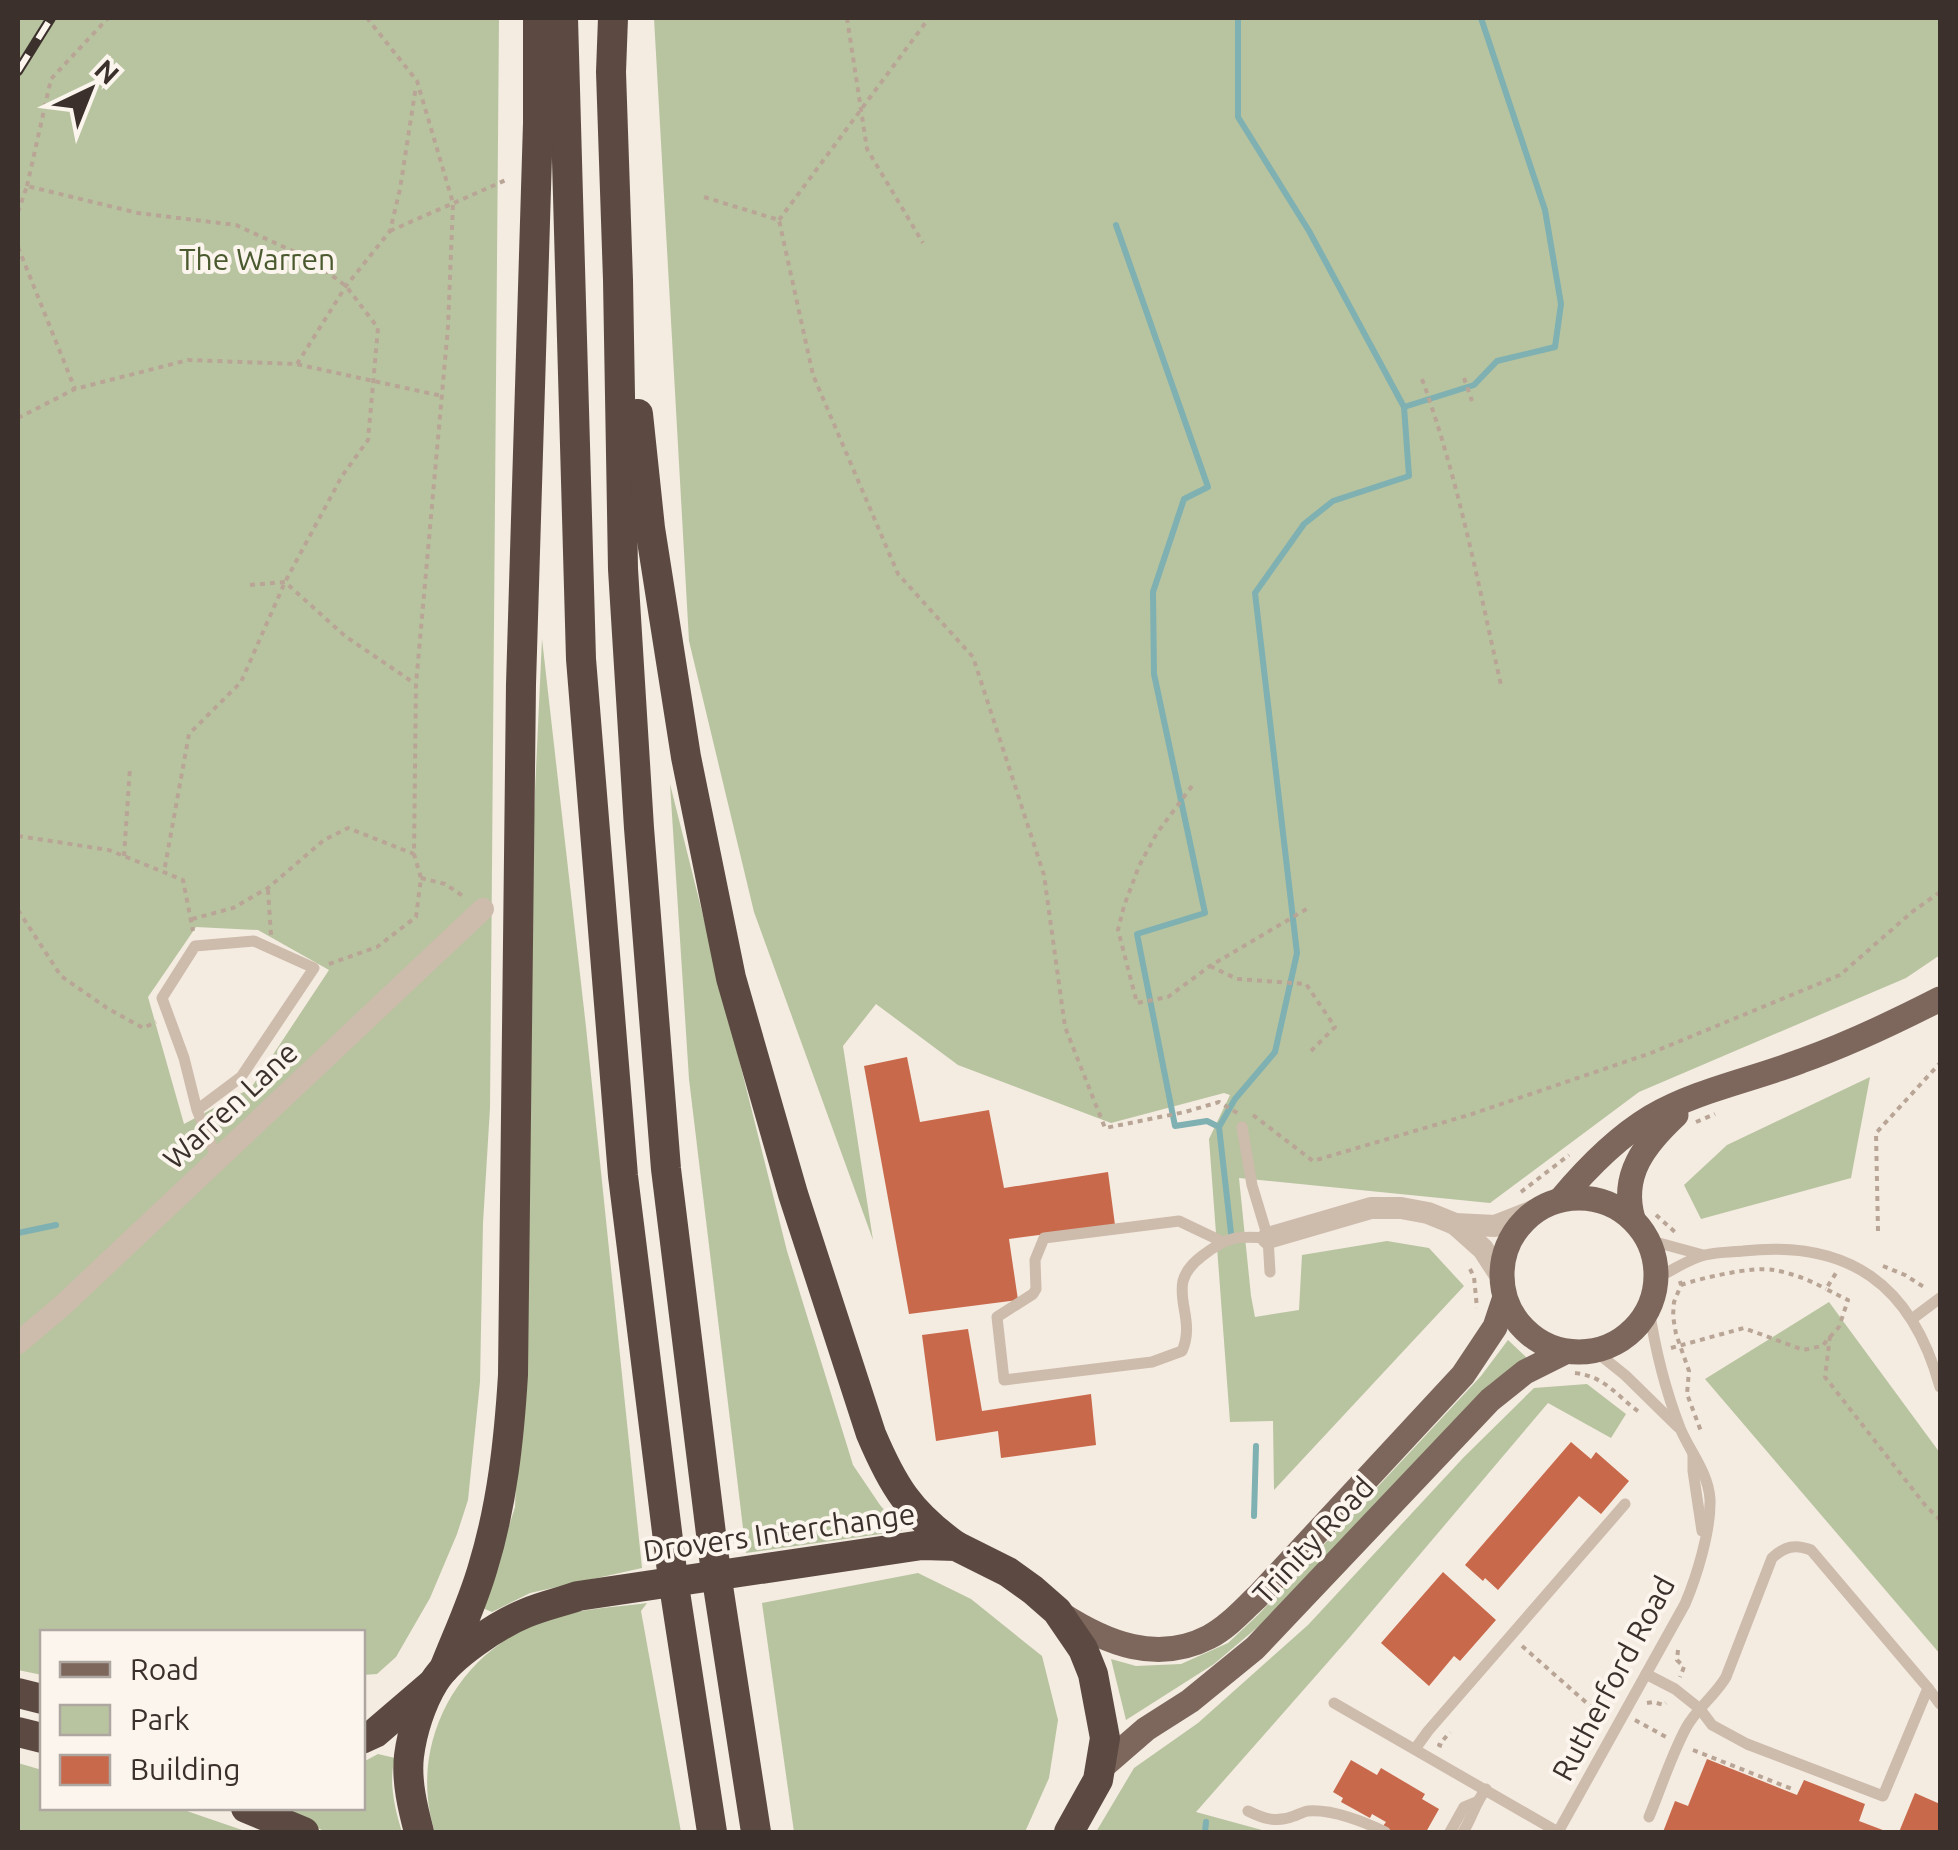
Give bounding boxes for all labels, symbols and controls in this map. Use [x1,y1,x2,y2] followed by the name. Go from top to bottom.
[40,40,140,140] north arrow
[89,53,126,90] text: N
[179,242,335,276] park label: The Warren
[156,1035,304,1175] street label: Warren Lane
[1246,1470,1380,1610] street label: Trinity Road
[641,1496,917,1568] street label: Drovers Interchange
[1545,1570,1681,1786] street label: Rutherford Road
[40,1630,365,1810] legend
[130,1652,199,1686] text: Road
[130,1702,190,1736] text: Park
[130,1752,241,1786] text: Building

